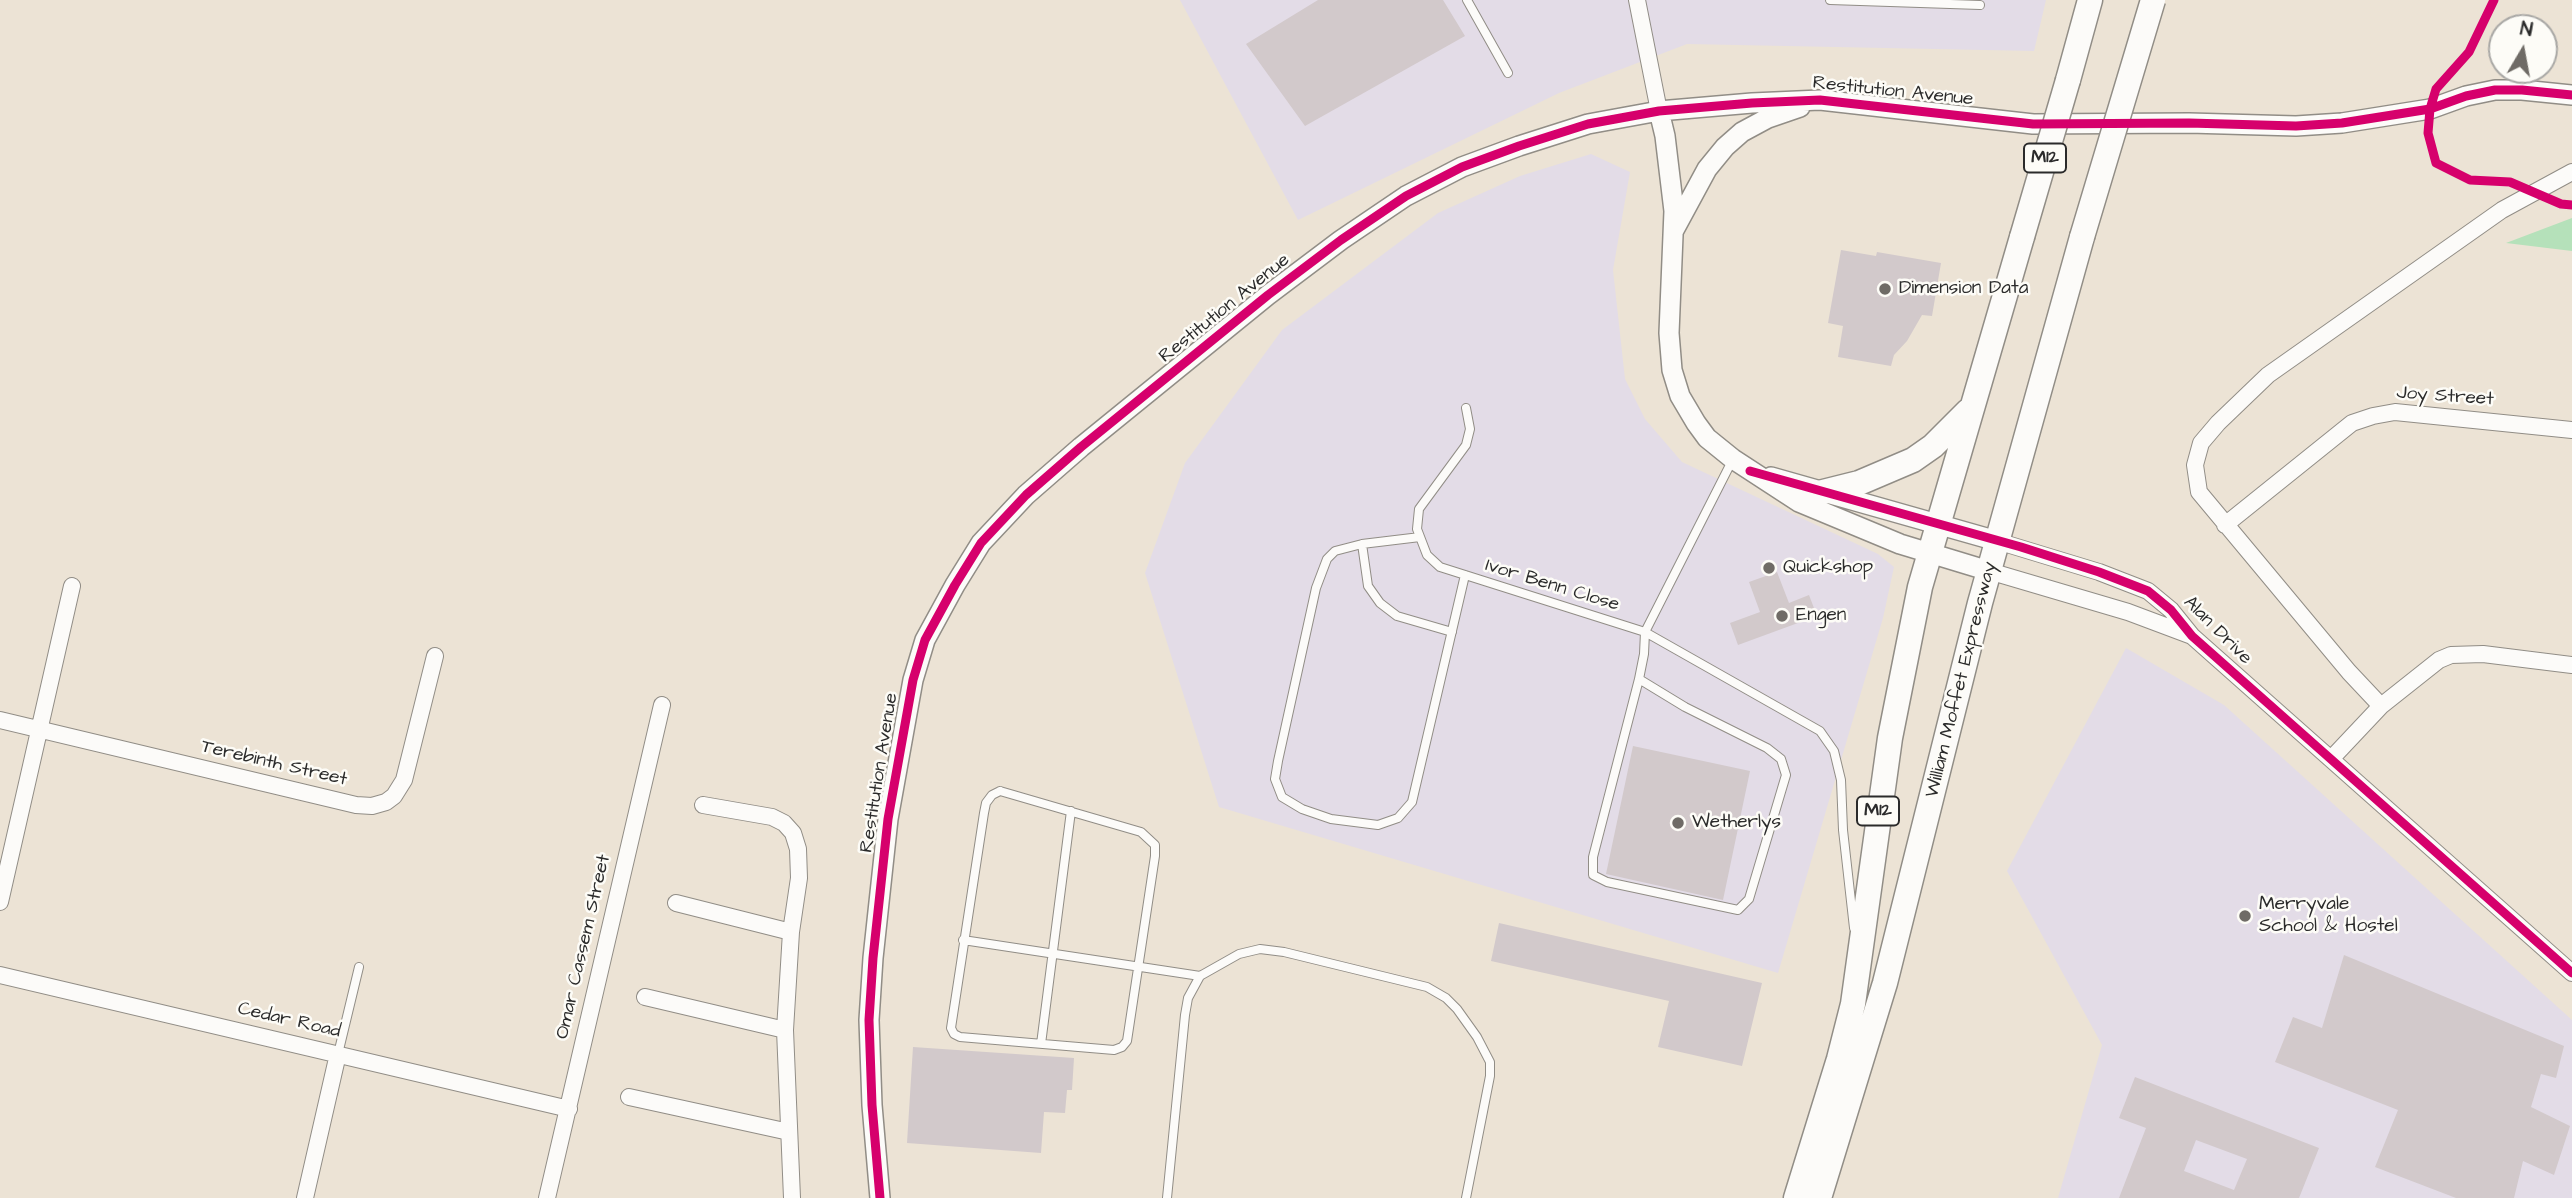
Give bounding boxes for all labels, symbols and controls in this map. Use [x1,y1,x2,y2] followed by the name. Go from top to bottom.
[2488,14,2558,84] north arrow
[2518,15,2535,44] text: N
[1812,72,1974,112] street label: Restitution Avenue
[2024,144,2066,173] road number: M12
[1155,249,1295,369] street label: Restitution Avenue
[1899,278,2028,300] place label: Dimension Data
[1877,281,1893,297] marker: Dimension Data
[2396,382,2494,412] street label: Joy Street
[1482,555,1622,617] street label: Ivor Benn Close
[1783,557,1873,579] place label: Quickshop
[1761,560,1777,576] marker: Quickshop
[1922,560,2002,800] street label: William Moffet Expressway
[2178,592,2256,670] street label: Alan Drive
[1796,605,1846,627] place label: Engen
[1774,608,1790,624] marker: Engen
[856,692,904,854] street label: Restitution Avenue
[199,736,349,792] street label: Terebinth Street
[1857,796,1899,826] road number: M12
[1692,812,1781,834] place label: Wetherlys
[1670,815,1686,831] marker: Wetherlys
[552,852,616,1042] street label: Omar Cassem Street
[2259,894,2398,938] place label: Merryvale School & Hostel
[2237,908,2253,924] marker: Merryvale School & Hostel
[235,998,343,1044] street label: Cedar Road

